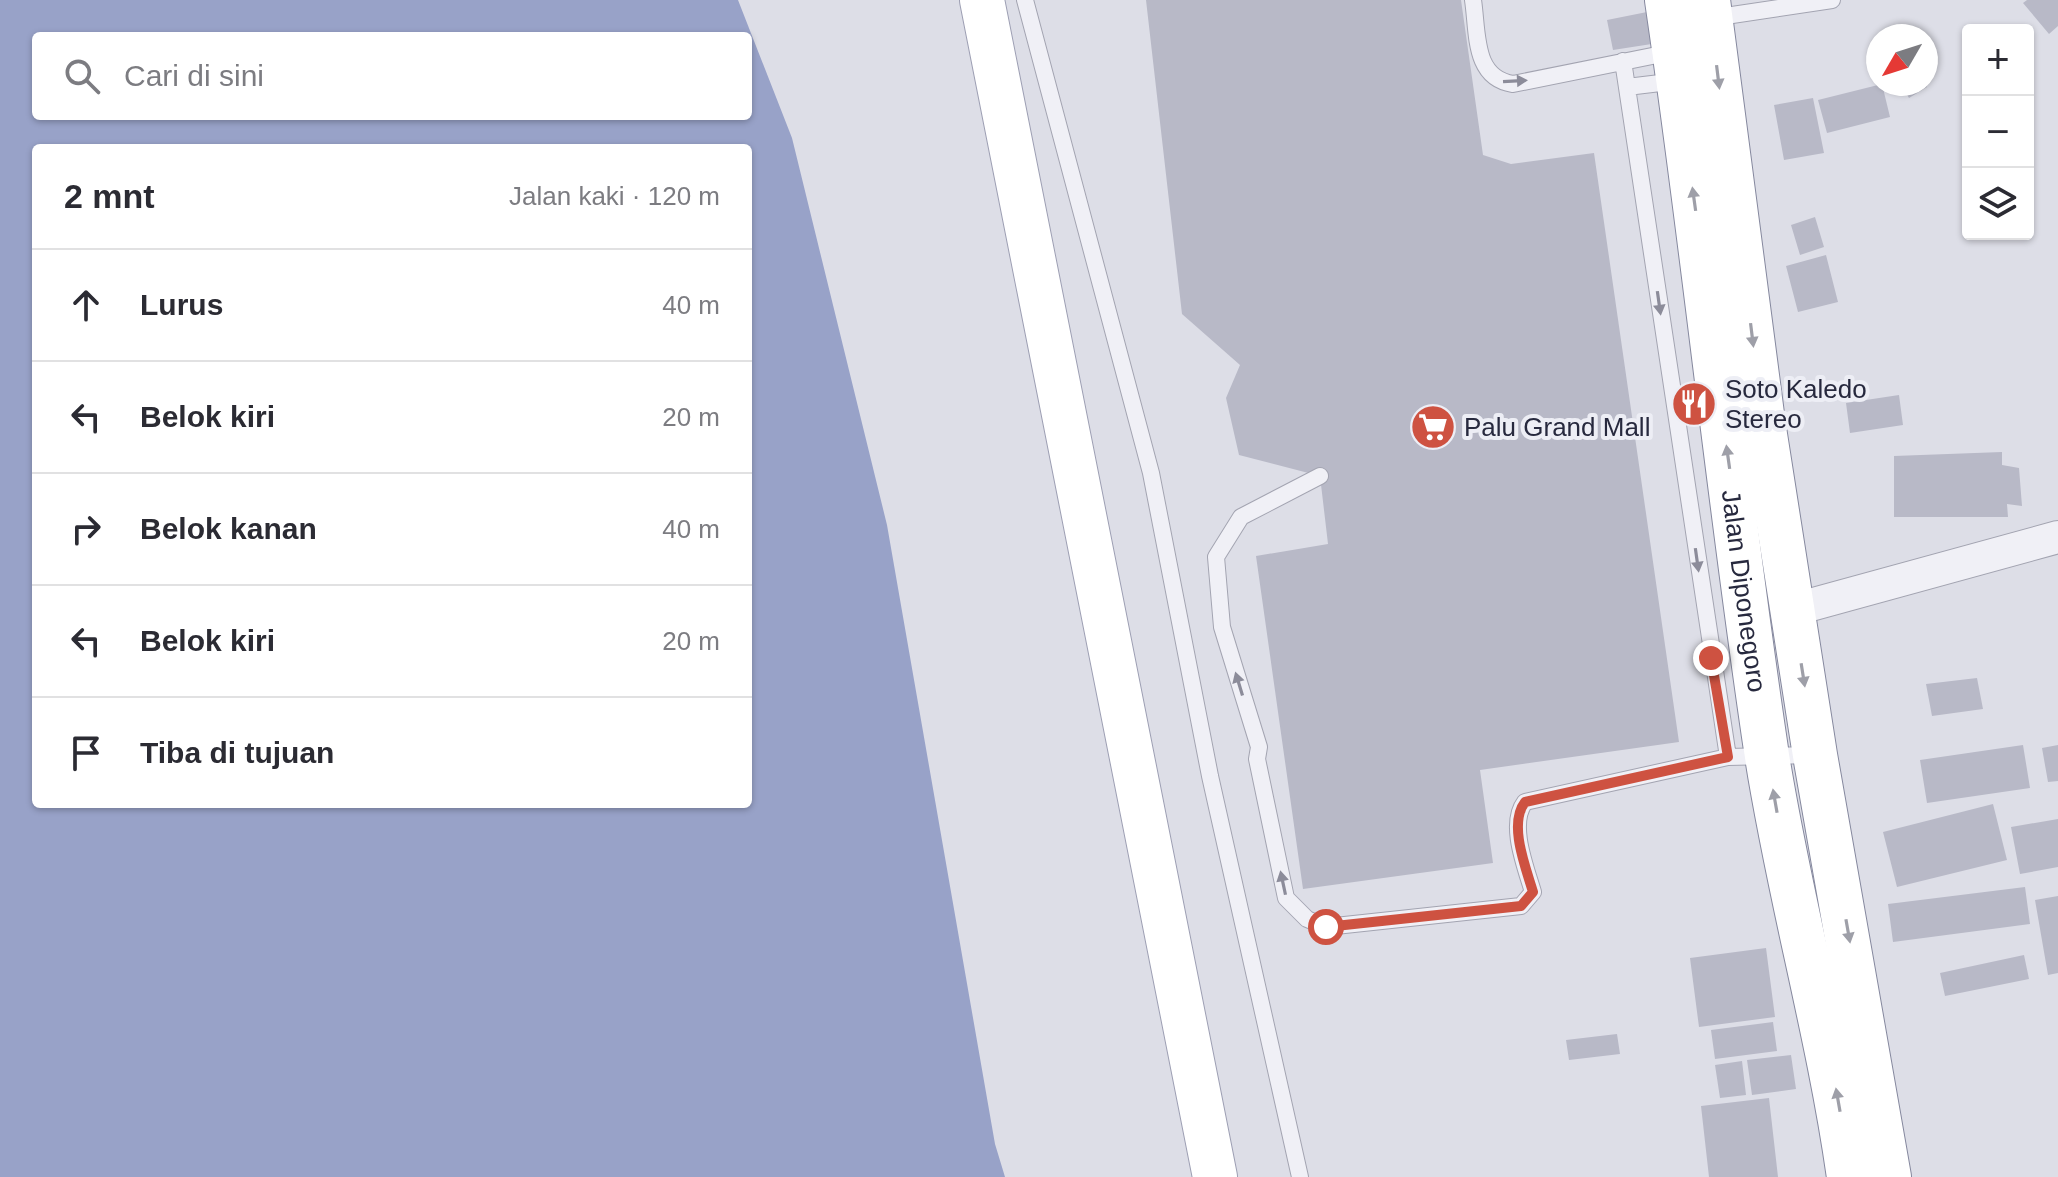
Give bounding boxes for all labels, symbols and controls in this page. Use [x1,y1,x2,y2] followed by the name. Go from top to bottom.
[1866,24,1938,96] north arrow
[1962,24,2034,240] map controls
[1962,24,2034,96] button: +
[32,32,752,120] search box
[60,54,104,98] icon: search
[124,59,264,92] text: Cari di sini
[1712,65,1725,90] one-way arrow
[1503,75,1528,88] one-way arrow
[1962,96,2034,168] button: −
[1962,168,2034,240] button: layers
[64,177,155,215] text: 2 mnt
[509,181,720,211] text: Jalan kaki · 120 m
[1687,186,1700,211] one-way arrow
[64,283,108,327] icon: ahead
[140,288,223,321] text: Lurus
[662,290,720,320] text: 40 m
[1653,291,1666,316] one-way arrow
[1745,323,1758,348] one-way arrow
[1725,374,1867,434] place label: Soto Kaledo Stereo
[1670,380,1718,428] restaurant icon: Soto Kaledo Stereo
[64,395,108,439] icon: left
[140,400,275,433] text: Belok kiri
[662,402,720,432] text: 20 m
[1409,403,1457,451] supermarket icon: Palu Grand Mall
[1464,412,1650,442] place label: Palu Grand Mall
[1721,444,1734,469] one-way arrow
[1716,488,1772,694] street label: Jalan Diponegoro
[64,507,108,551] icon: right
[140,512,317,545] text: Belok kanan
[662,514,720,544] text: 40 m
[1691,548,1704,573] one-way arrow
[64,619,108,663] icon: left
[140,624,275,657] text: Belok kiri
[662,626,720,656] text: 20 m
[1693,640,1729,676] route end
[1797,663,1809,688] one-way arrow
[1233,671,1245,695] one-way arrow
[64,731,108,775] icon: arrive
[140,736,334,769] text: Tiba di tujuan
[1769,788,1781,813] one-way arrow
[1276,870,1289,895] one-way arrow
[1308,909,1344,945] route start
[1842,919,1854,944] one-way arrow
[1832,1087,1844,1112] one-way arrow

